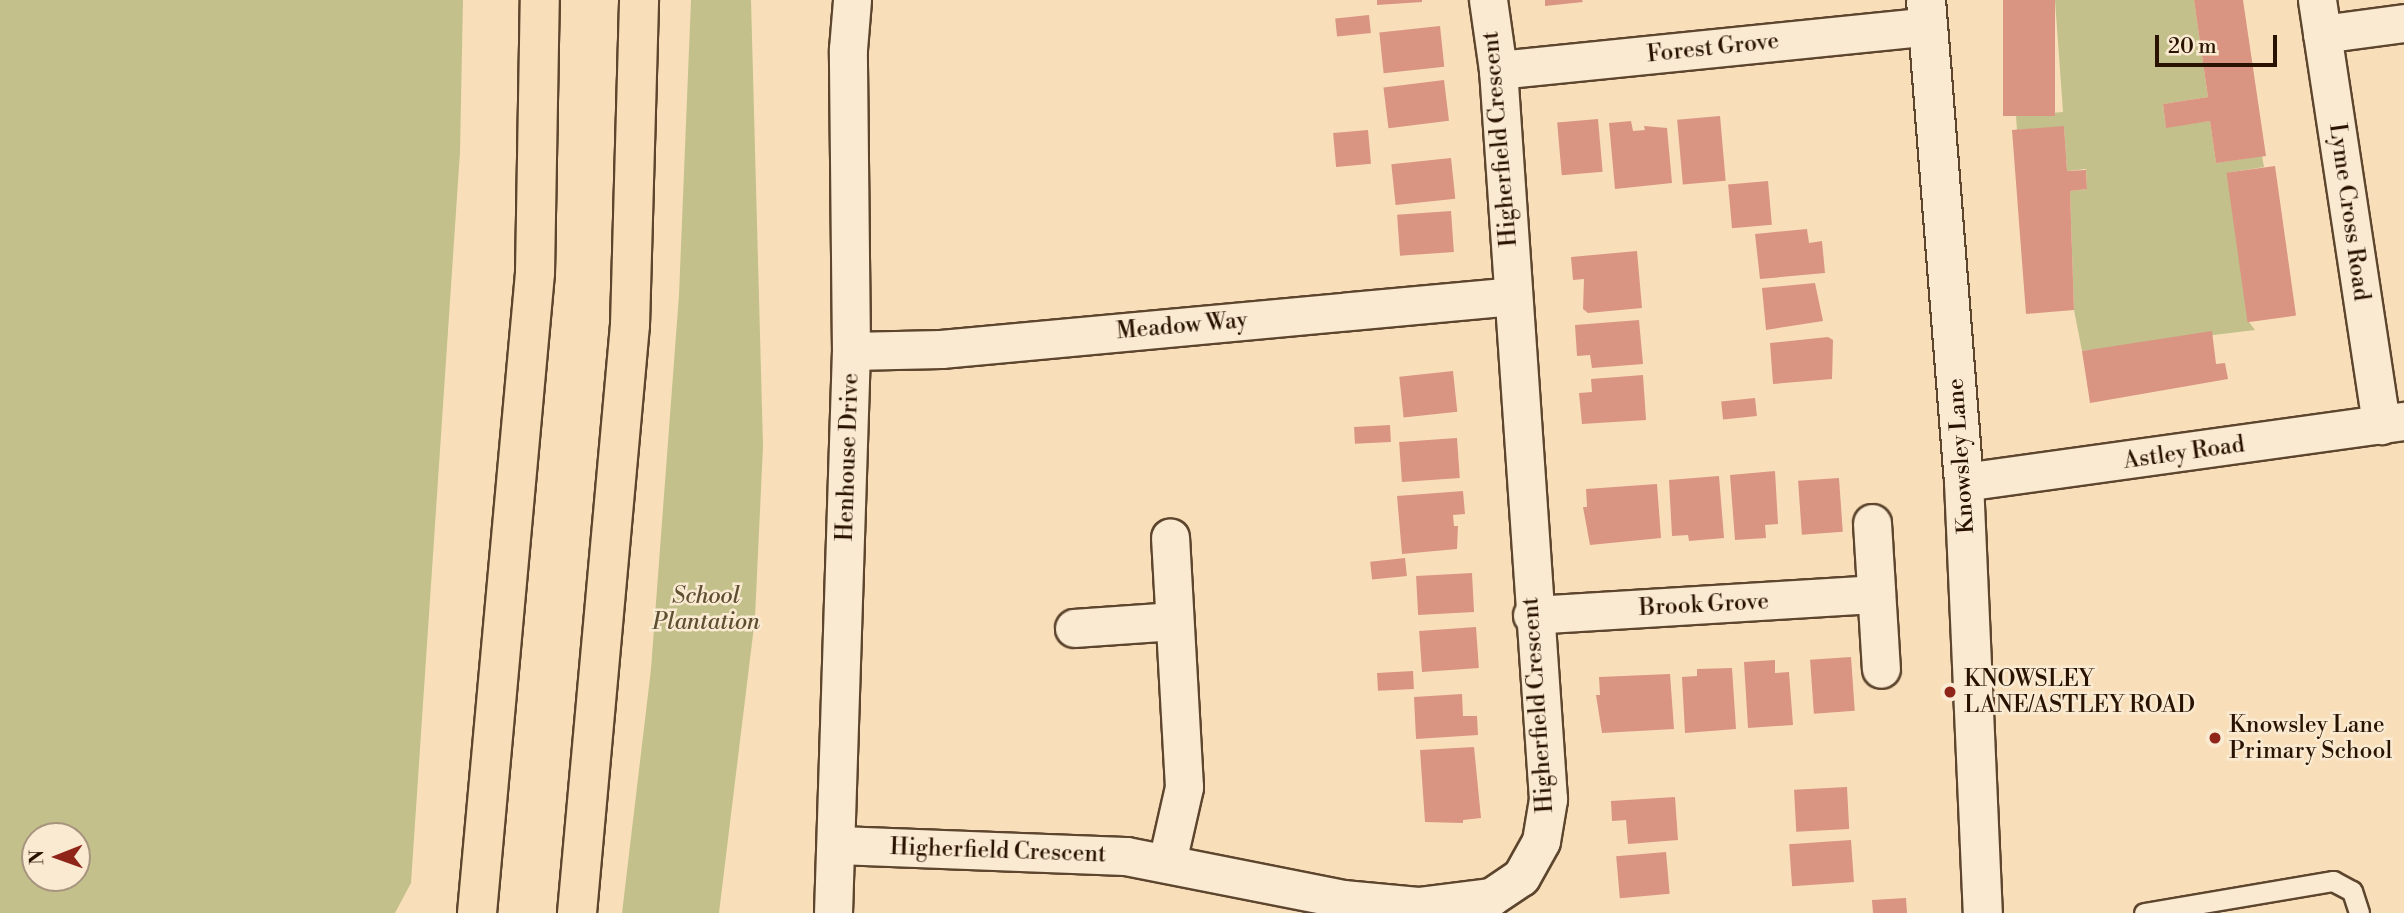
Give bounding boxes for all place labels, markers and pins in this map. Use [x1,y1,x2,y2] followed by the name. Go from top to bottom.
[1964,665,2195,719] place label: KNOWSLEY LANE/ASTLEY ROAD
[1942,684,1958,700] marker: KNOWSLEY LANE/ASTLEY ROAD
[2229,711,2392,765] place label: Knowsley Lane Primary School
[2207,730,2223,746] marker: Knowsley Lane Primary School

